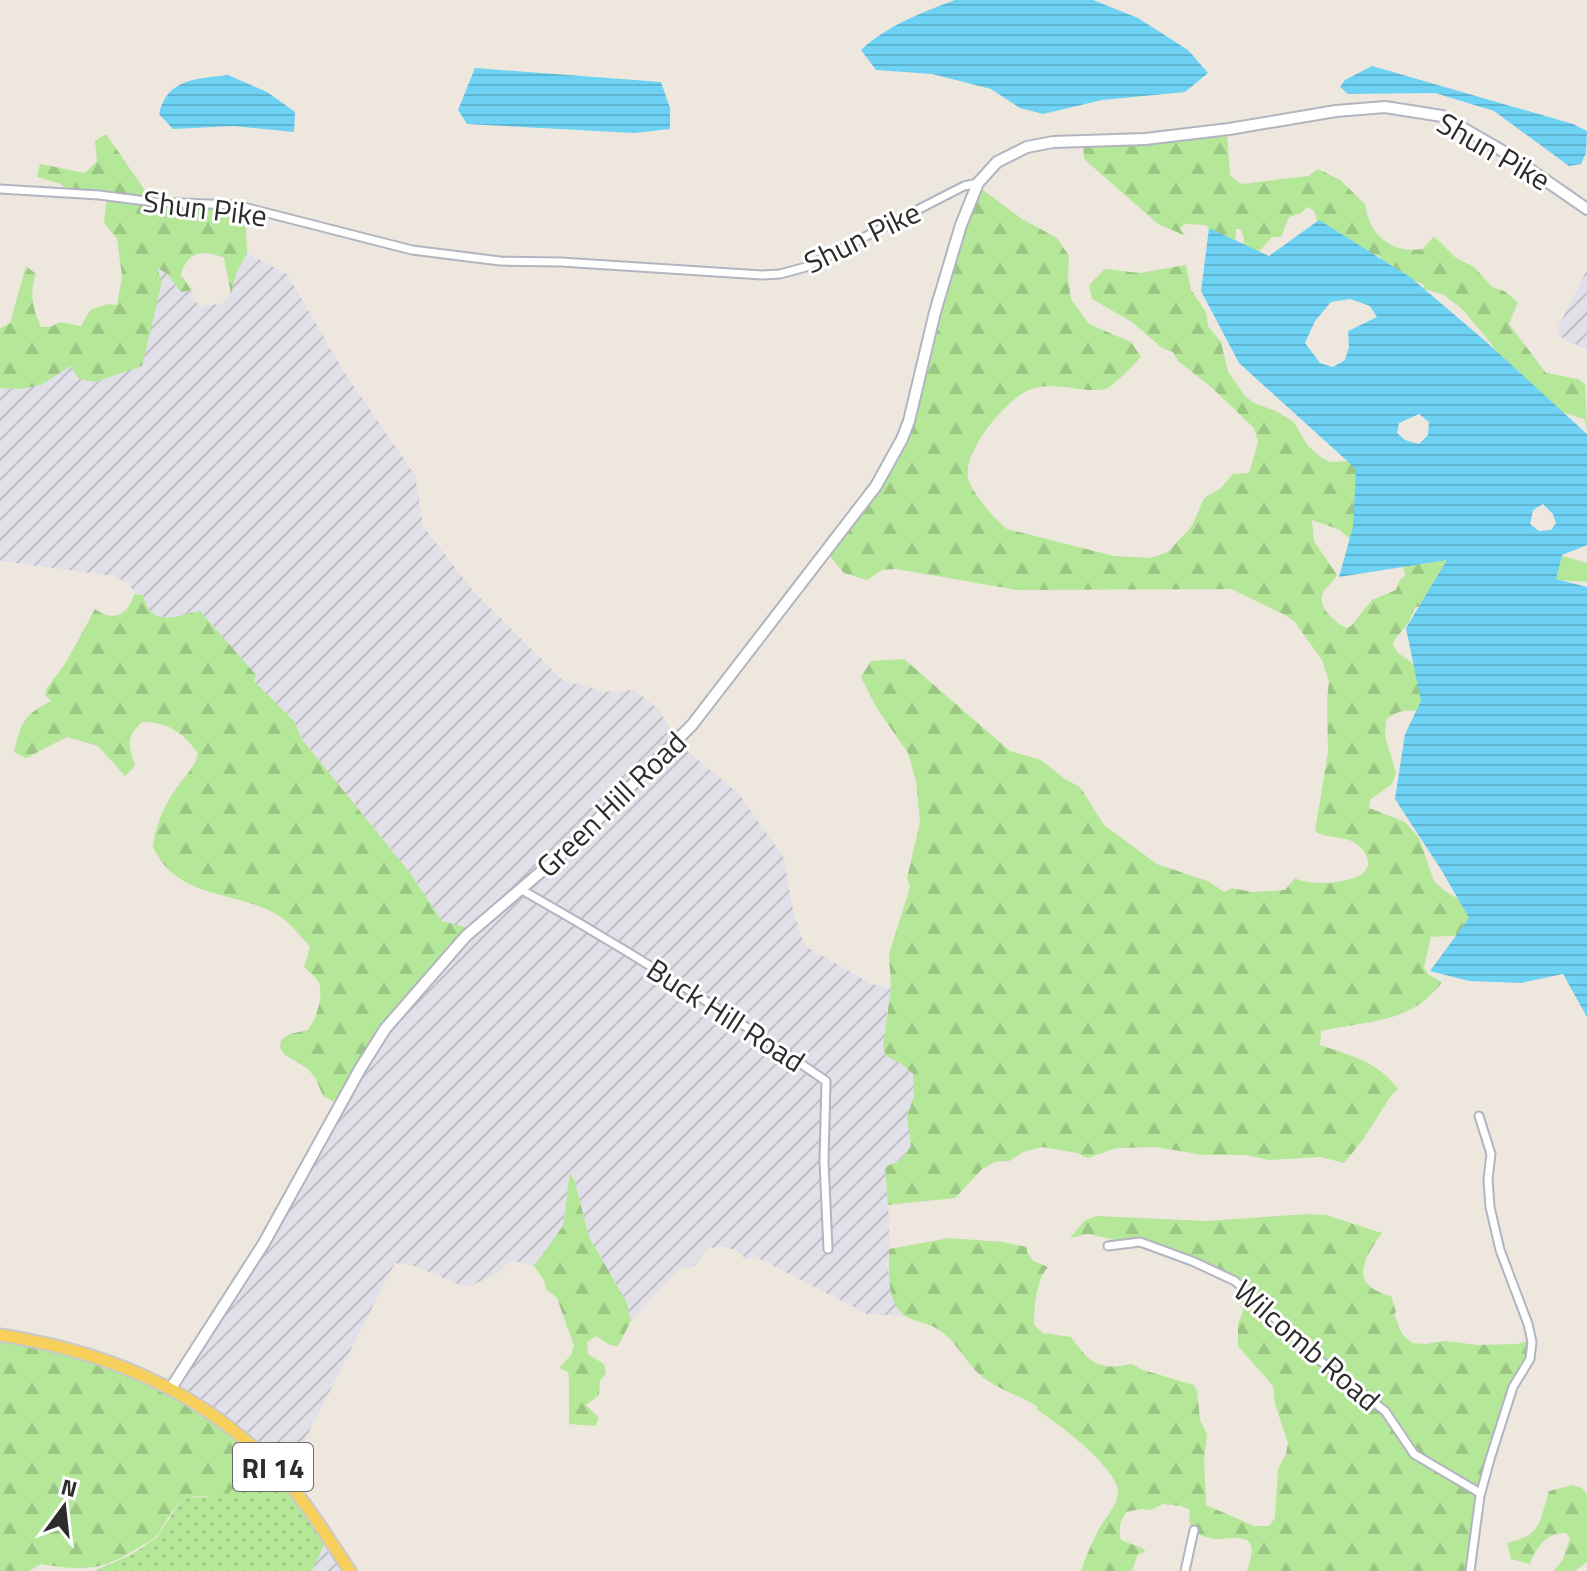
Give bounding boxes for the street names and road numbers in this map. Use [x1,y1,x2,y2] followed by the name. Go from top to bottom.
[1429,100,1559,202] street label: Shun Pike
[140,178,270,238] street label: Shun Pike
[796,189,928,285] street label: Shun Pike
[525,720,697,888] street label: Green Hill Road
[638,947,814,1083] street label: Buck Hill Road
[1224,1268,1390,1422] street label: Wilcomb Road
[233,1443,313,1491] road number: RI 14

